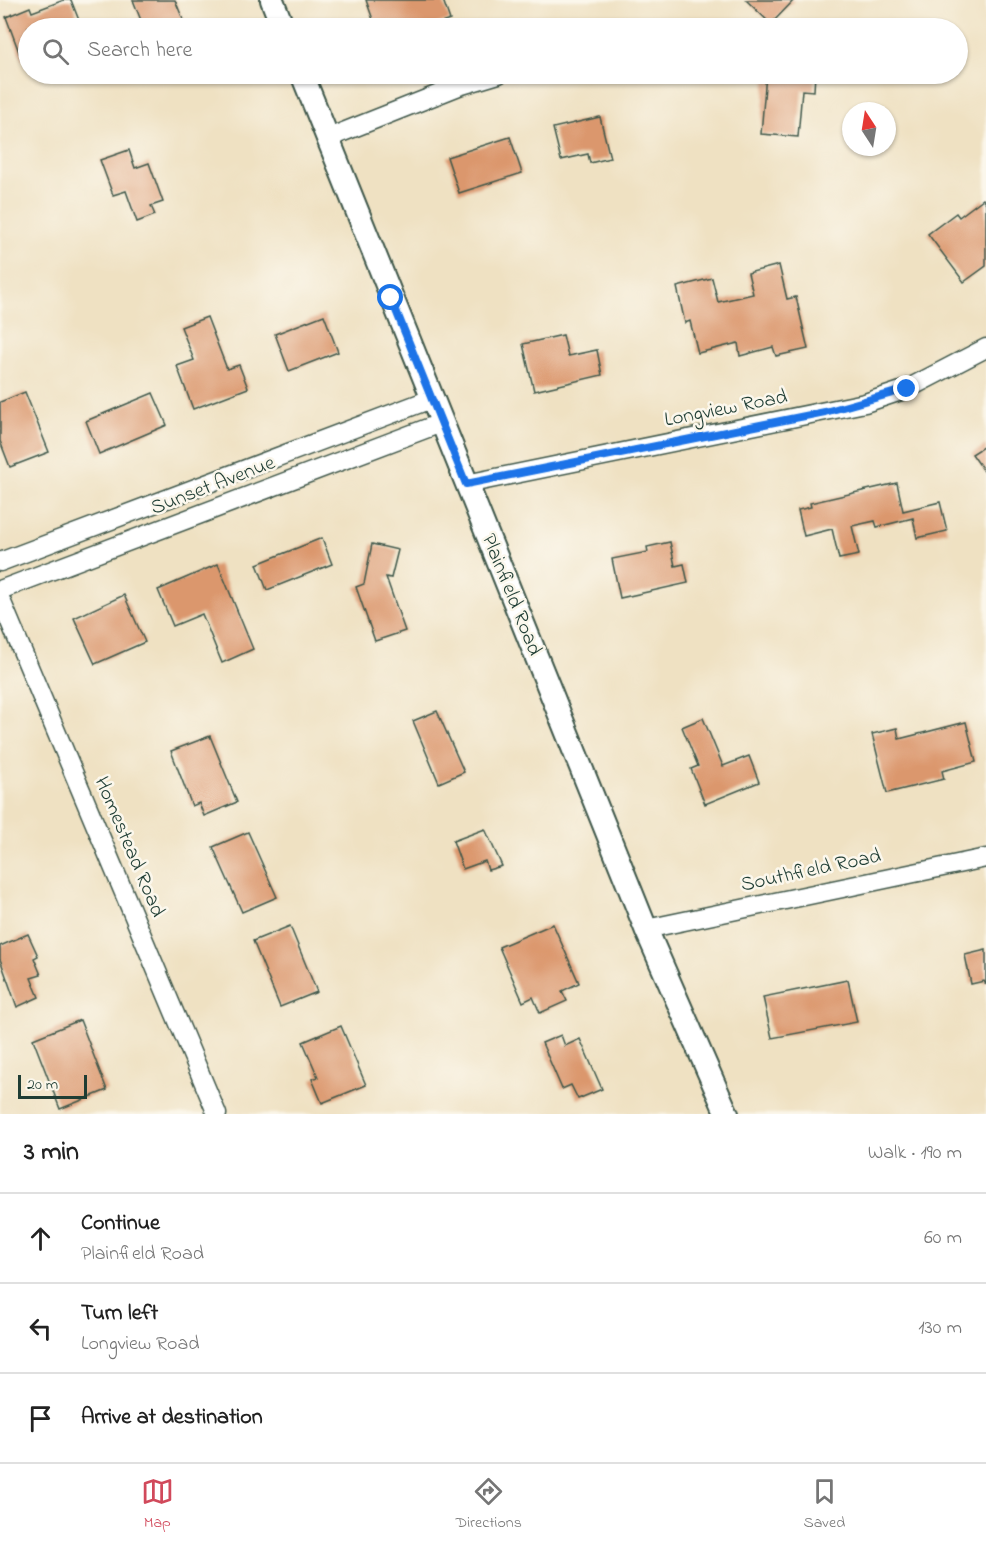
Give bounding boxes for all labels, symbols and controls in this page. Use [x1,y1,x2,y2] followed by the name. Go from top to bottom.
[18,18,968,84] search box
[39,35,72,68] icon: search
[87,35,192,67] text: Search here
[842,102,896,156] north arrow
[377,284,403,310] route start
[893,375,919,401] route end
[662,382,791,438] street label: Longview Road
[146,448,280,523] street label: Sunset Avenue
[473,530,549,661] street label: Plainfield Road
[86,772,172,922] street label: Homestead Road
[738,841,884,900] street label: Southfield Road
[18,1072,87,1100] scale bar
[27,1073,58,1097] text: 20 m
[24,1134,79,1172] text: 3 min
[868,1139,962,1168] text: Walk · 190 m
[81,1208,160,1240] text: Continue
[24,1222,57,1255] icon: ahead
[924,1224,962,1253] text: 60 m
[81,1240,204,1269] text: Plainfield Road
[81,1298,158,1330] text: Turn left
[24,1312,57,1345] icon: left
[918,1314,962,1343] text: 130 m
[81,1330,200,1359] text: Longview Road
[24,1402,57,1435] icon: arrive
[81,1402,263,1434] text: Arrive at destination
[141,1475,174,1535] tab: Map
[455,1475,522,1535] tab: Directions
[803,1475,845,1535] tab: Saved

